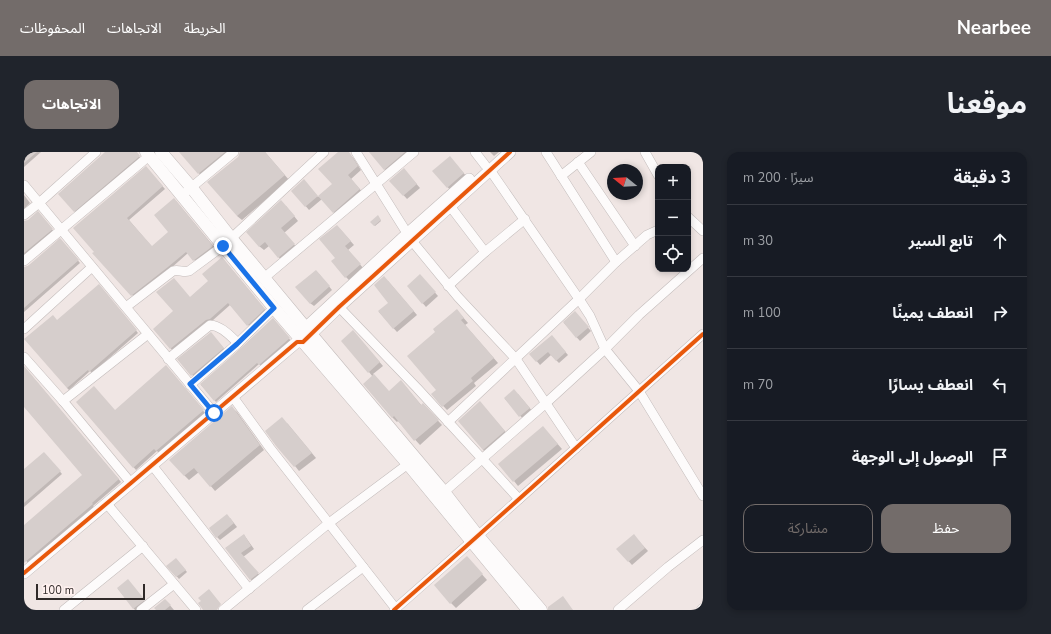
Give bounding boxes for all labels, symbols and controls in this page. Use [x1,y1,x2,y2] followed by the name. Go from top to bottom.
[957,15,1031,41] text: Nearbee
[20,19,85,38] text: المحفوظات
[107,19,162,38] text: الاتجاهات
[184,19,226,38] text: الخريطة
[24,80,119,129] button: الاتجاهات
[947,85,1027,123] text: موقعنا
[607,164,643,200] north arrow
[655,164,691,272] map controls
[655,164,691,200] button: +
[953,166,1011,189] text: 3 دقيقة
[743,169,814,187] text: سيرًا · 200 m
[655,200,691,236] button: −
[989,230,1011,252] icon: ahead
[909,231,973,251] text: تابع السير
[743,232,773,250] text: 30 m
[655,236,691,272] button: locate
[214,237,232,255] route end
[989,302,1011,324] icon: right
[892,303,973,323] text: انعطف يمينًا
[743,304,781,322] text: 100 m
[989,374,1011,396] icon: left
[888,375,973,395] text: انعطف يسارًا
[743,376,773,394] text: 70 m
[205,404,223,422] route start
[989,446,1011,468] icon: arrive
[852,447,973,467] text: الوصول إلى الوجهة
[743,504,873,553] button: مشاركة
[881,504,1011,553] button: حفظ
[36,582,145,601] scale bar
[42,583,74,598] text: 100 m

